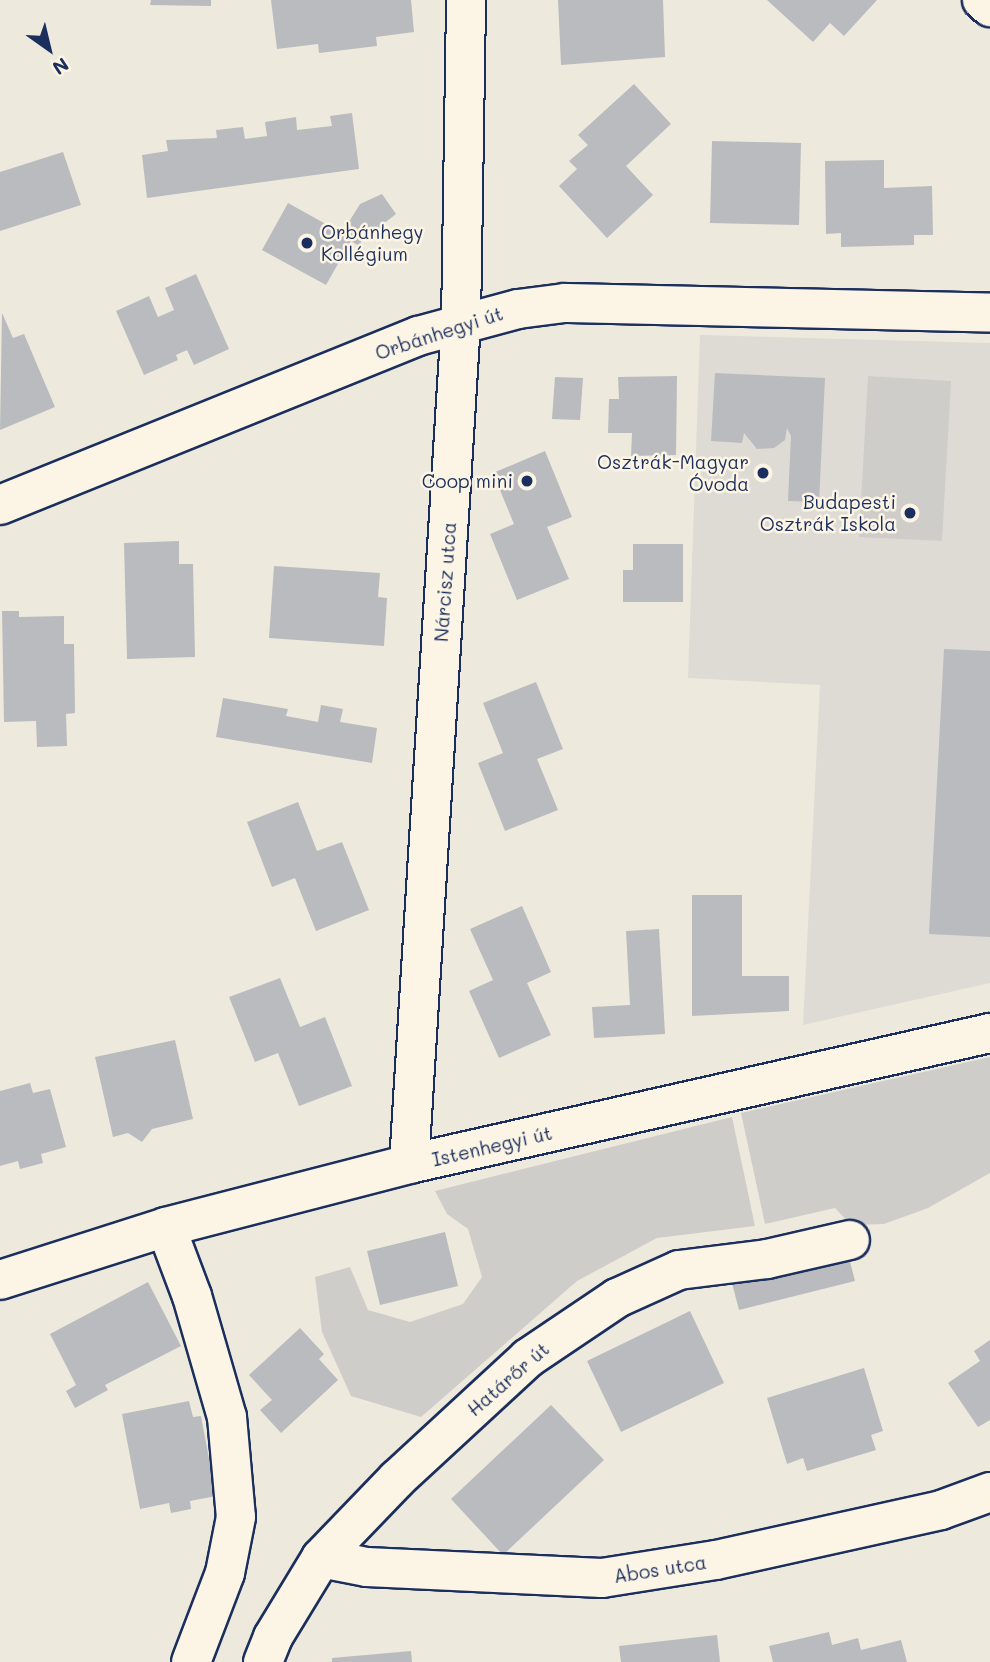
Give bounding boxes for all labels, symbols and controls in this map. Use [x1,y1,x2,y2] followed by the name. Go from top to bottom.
[14,14,84,84] north arrow
[48,52,74,81] text: N
[321,221,423,265] place label: Orbánhegy Kollégium
[299,235,315,251] marker: Orbánhegy Kollégium
[372,302,506,364] street label: Orbánhegyi út
[597,451,749,495] place label: Osztrák-Magyar Óvoda
[755,465,771,481] marker: Osztrák-Magyar Óvoda
[422,470,513,492] place label: Coop mini
[519,473,535,489] marker: Coop mini
[760,491,896,535] place label: Budapesti Osztrák Iskola
[902,505,918,521] marker: Budapesti Osztrák Iskola
[429,521,461,643] street label: Nárcisz utca
[430,1121,554,1171] street label: Istenhegyi út
[462,1337,554,1421] street label: Határőr út
[612,1550,708,1588] street label: Abos utca

